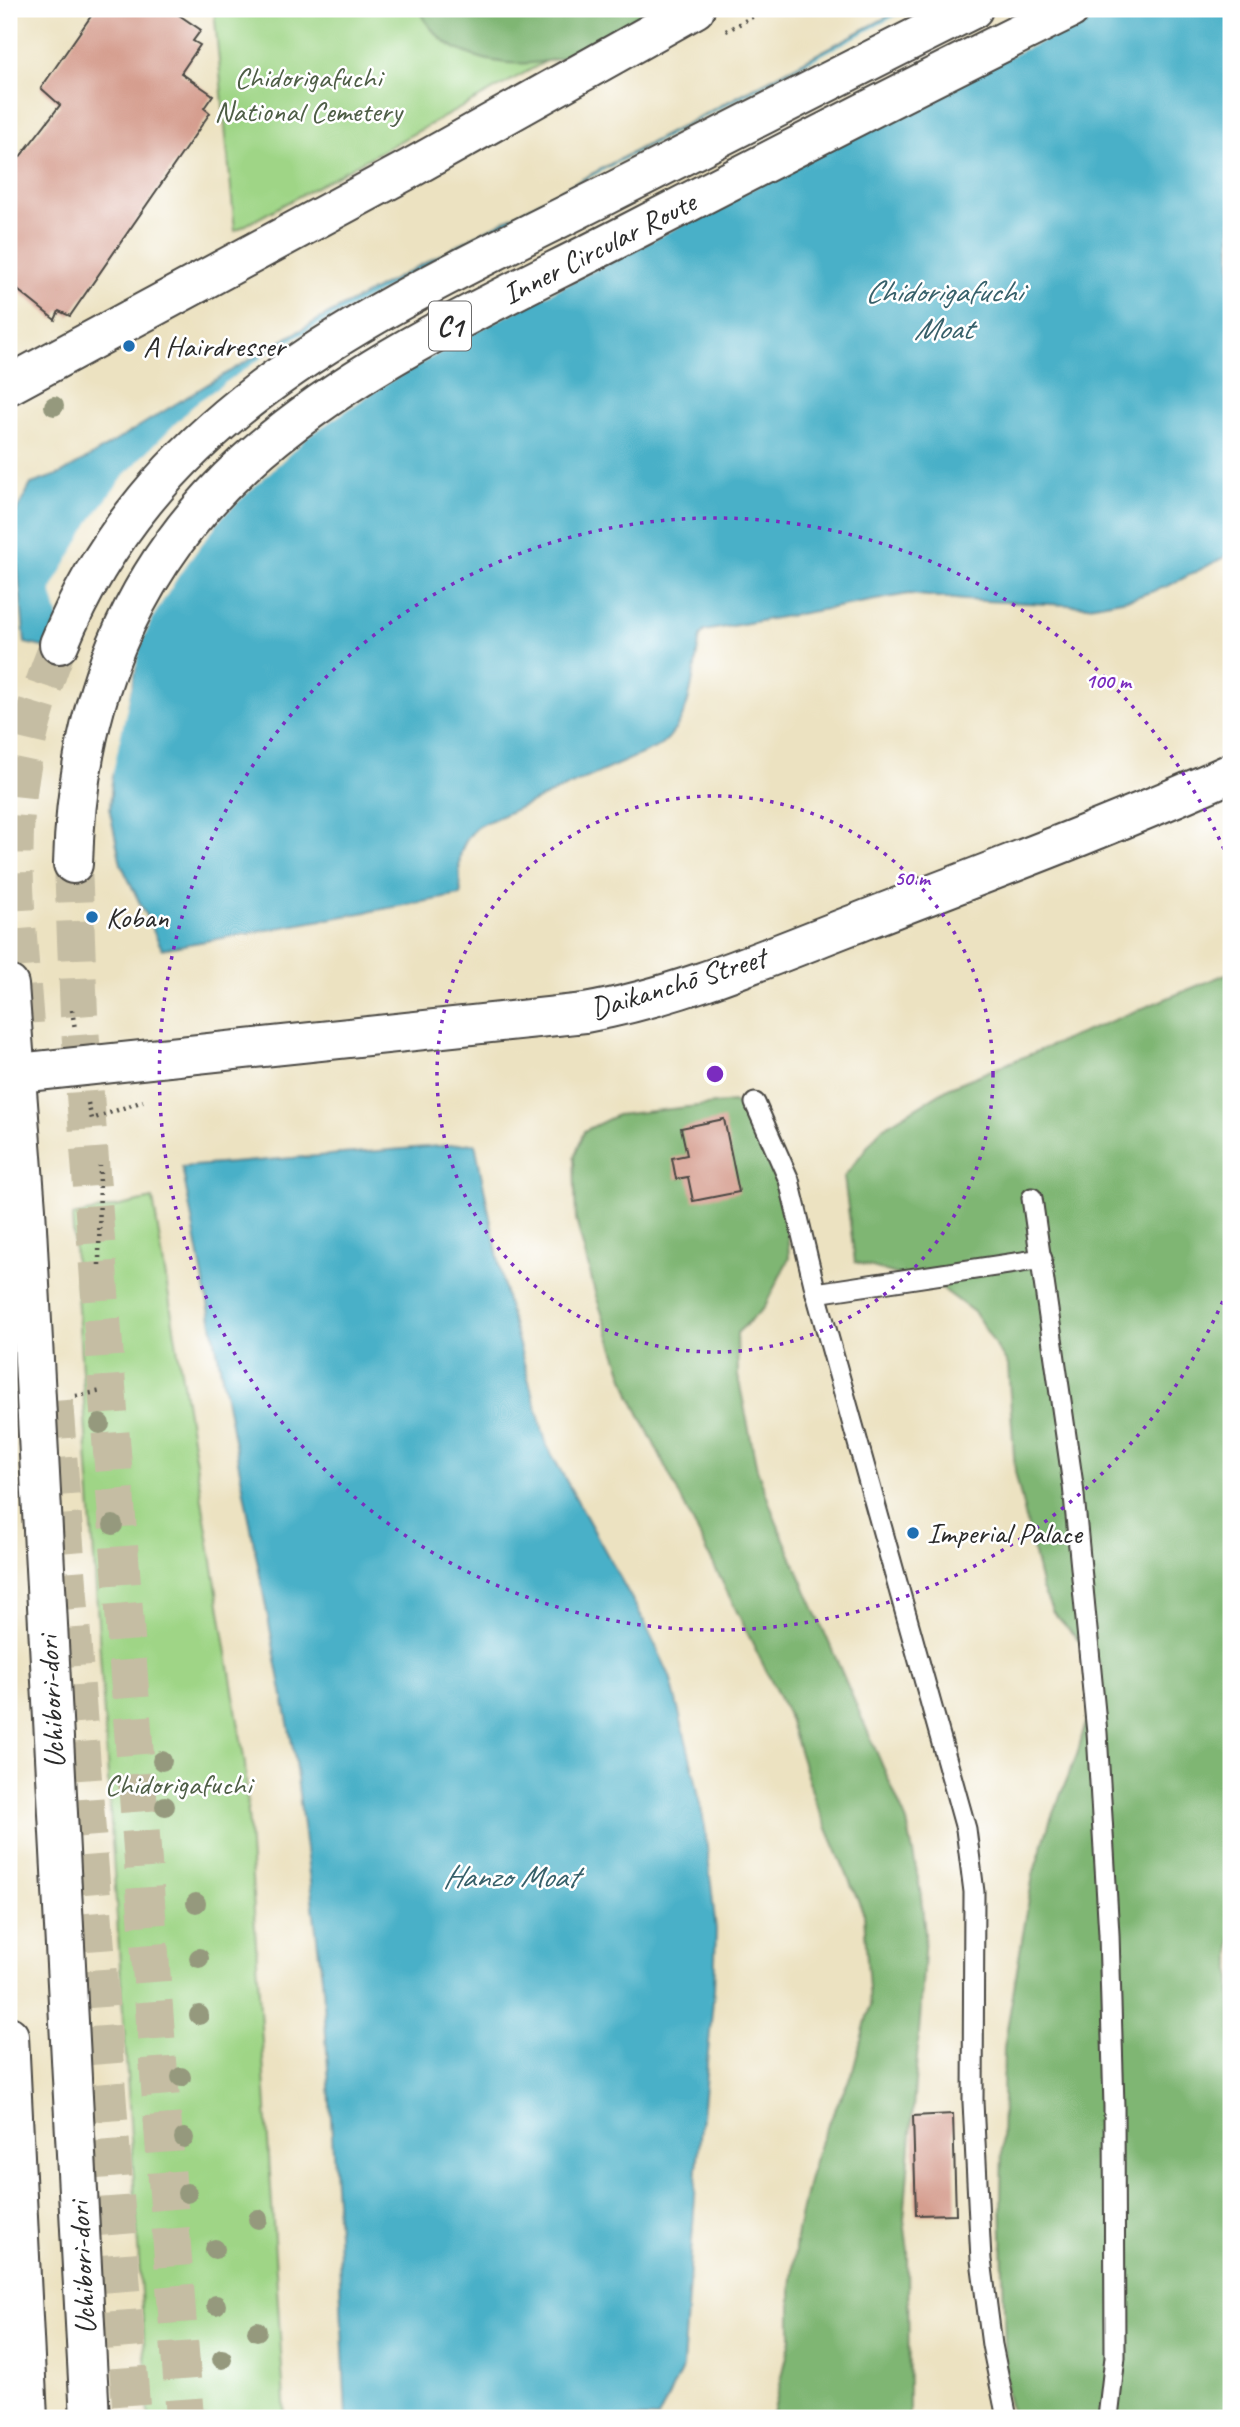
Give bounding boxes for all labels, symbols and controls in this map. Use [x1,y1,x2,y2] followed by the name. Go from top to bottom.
[214,58,404,130] park label: Chidorigafuchi National Cemetery
[496,182,704,313] street label: Inner Circular Route
[865,271,1029,349] water label: Chidorigafuchi Moat
[429,302,471,350] road number: C1
[143,327,287,365] place label: A Hairdresser
[121,338,137,354] marker: A Hairdresser
[1085,668,1133,694] text: 100 m
[894,865,932,891] text: 50 m
[106,898,169,936] place label: Koban
[84,909,100,925] marker: Koban
[586,937,774,1028] street label: Daikanchō Street
[703,1062,727,1086] centre of rings
[927,1514,1084,1552] place label: Imperial Palace
[905,1525,921,1541] marker: Imperial Palace
[28,1631,73,1769] street label: Uchibori-dori
[105,1765,255,1803] park label: Chidorigafuchi
[443,1856,586,1897] water label: Hanzo Moat
[59,2197,104,2335] street label: Uchibori-dori

